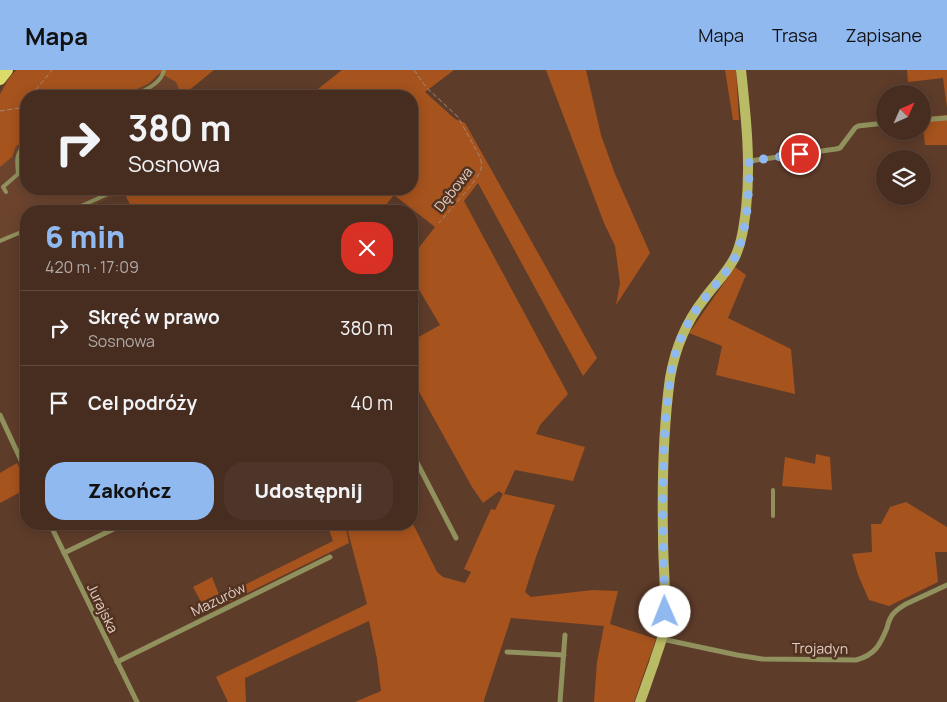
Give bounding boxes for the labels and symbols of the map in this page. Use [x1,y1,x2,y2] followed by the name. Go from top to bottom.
[876,85,931,140] north arrow
[779,133,821,175] pin
[430,163,476,215] street label: Dębowa
[187,577,249,620] street label: Mazurów
[83,580,123,636] street label: Jurajska
[638,585,690,637] position arrow
[792,638,848,658] street label: Trojadyn

